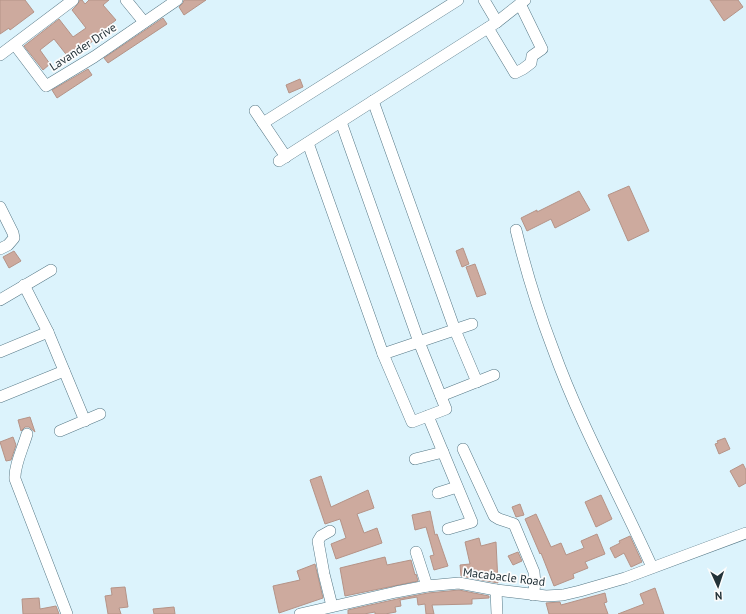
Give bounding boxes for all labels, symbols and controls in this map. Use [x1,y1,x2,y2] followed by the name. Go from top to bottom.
[46,19,119,74] street label: Lavander Drive
[462,564,546,589] street label: Macabacle Road
[698,566,738,606] north arrow
[715,589,723,603] text: N

